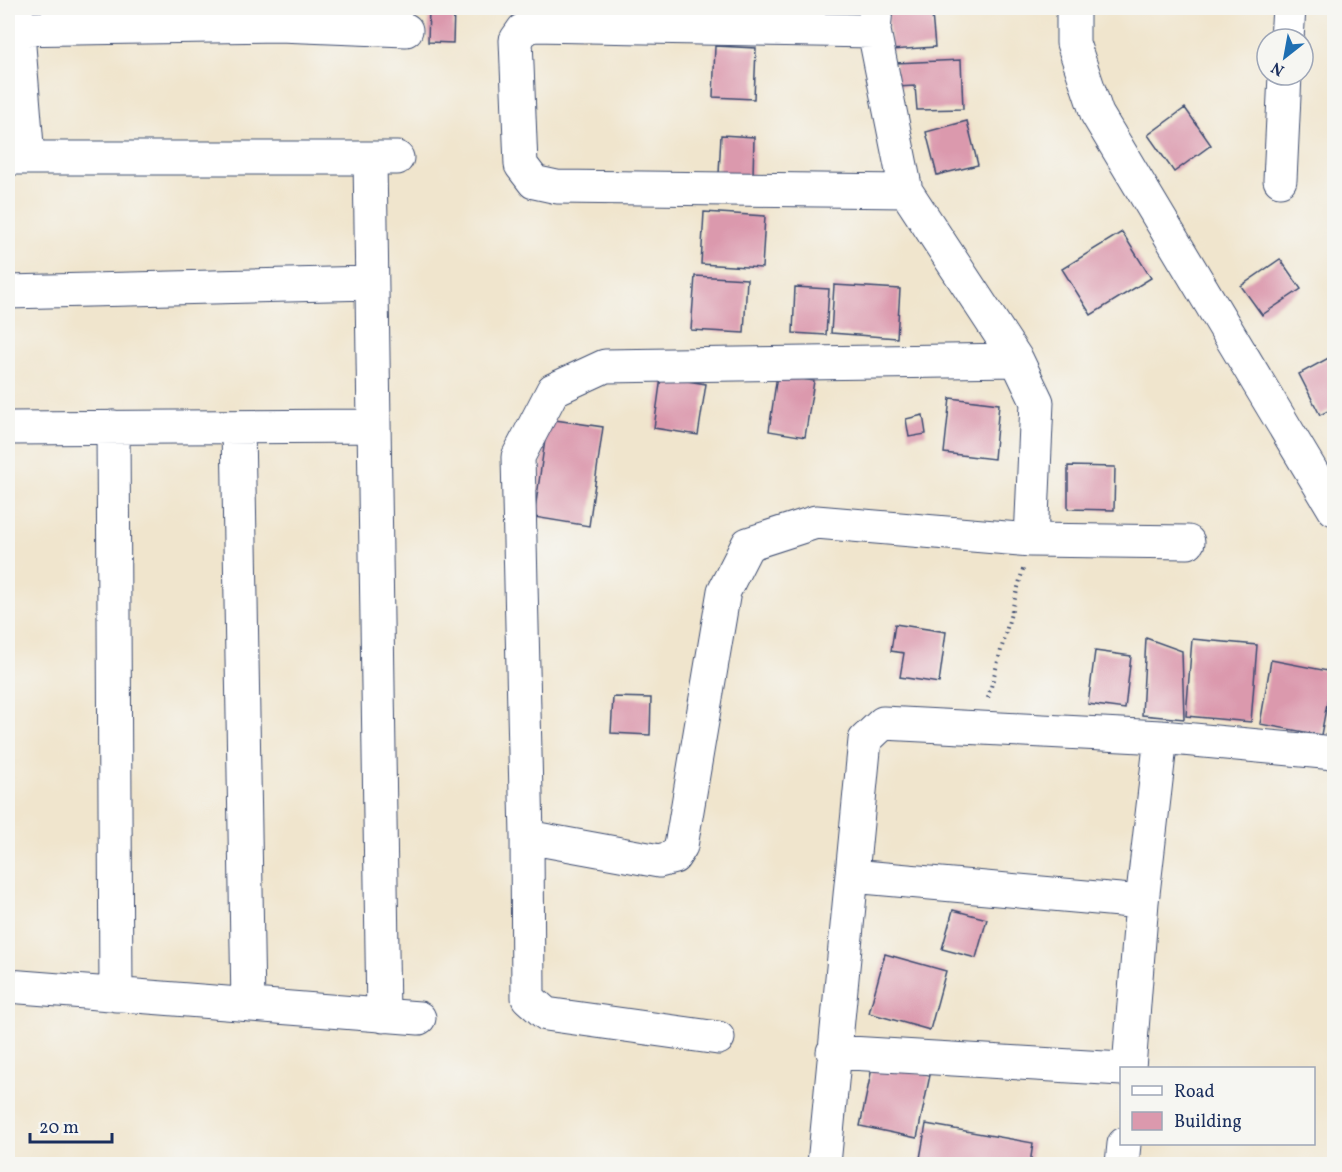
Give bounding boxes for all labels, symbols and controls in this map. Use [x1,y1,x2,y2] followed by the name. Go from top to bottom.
[1255,27,1315,87] north arrow
[1267,56,1289,81] text: N
[1120,1067,1315,1145] legend
[1174,1080,1215,1105] text: Road
[30,1106,112,1144] scale bar
[1174,1110,1242,1135] text: Building
[39,1116,79,1141] text: 20 m

